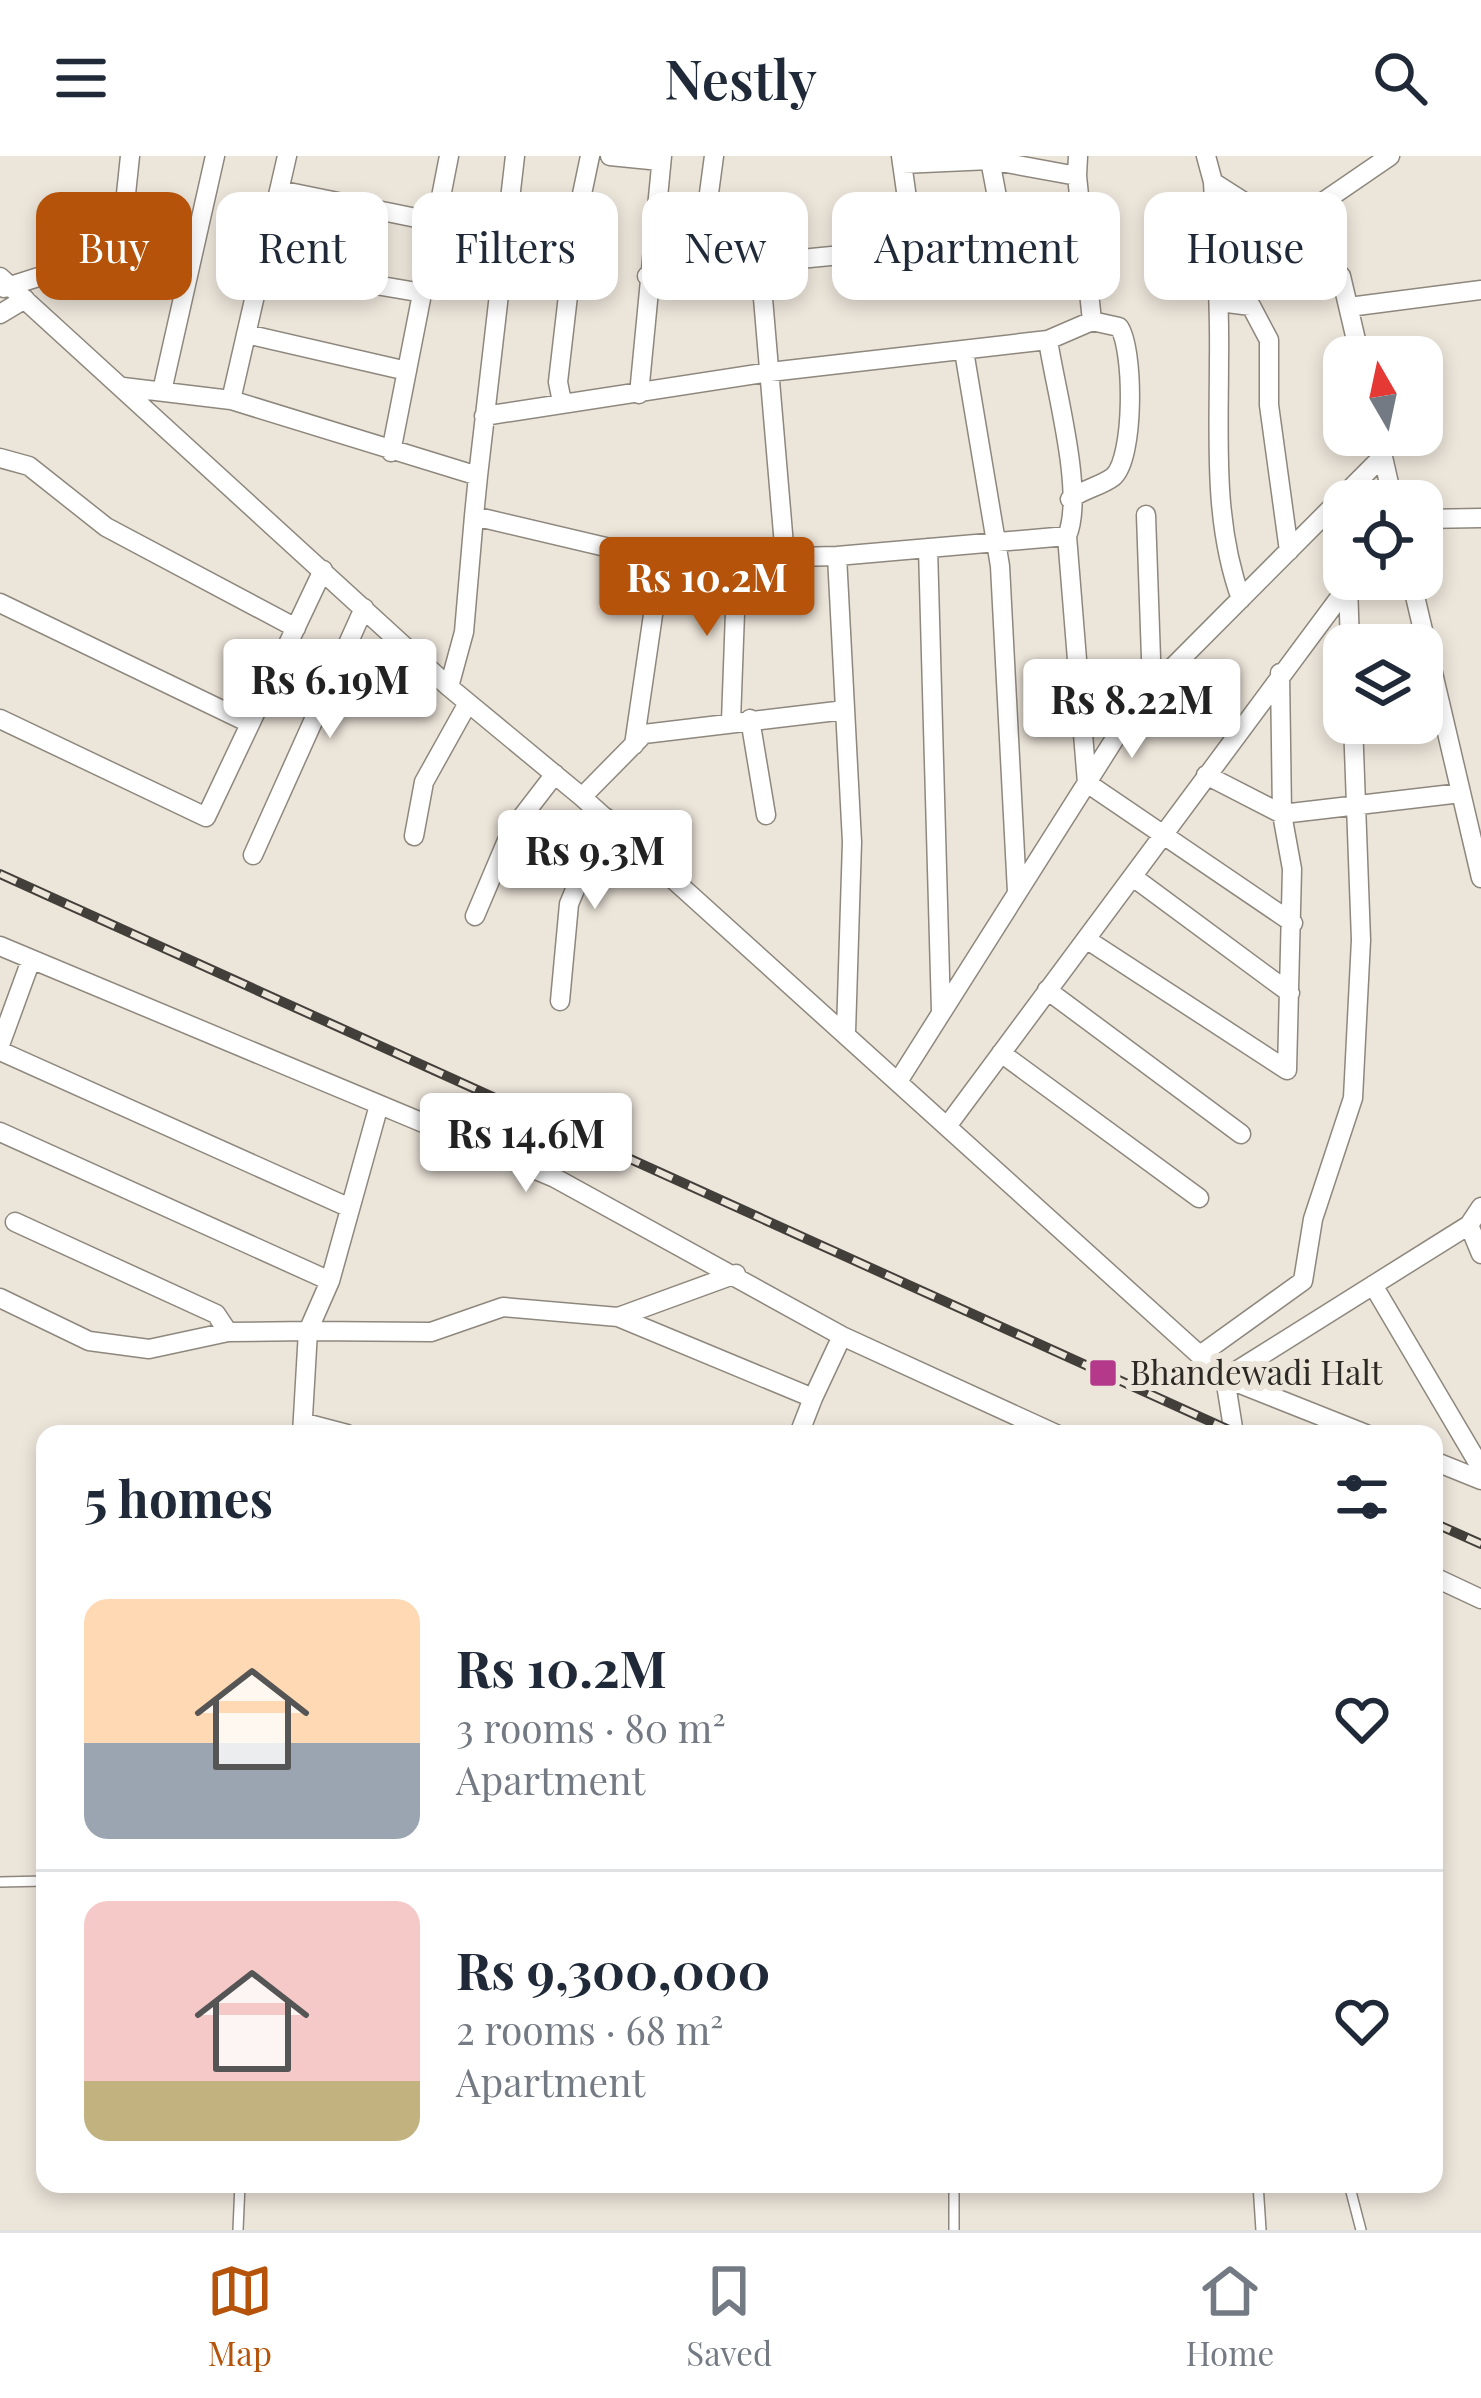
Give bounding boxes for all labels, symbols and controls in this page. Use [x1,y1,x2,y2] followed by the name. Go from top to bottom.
[664,42,817,114] text: Nestly
[48,45,114,111] icon: menu
[1367,45,1433,111] icon: search
[36,192,192,300] chip: Buy
[216,192,388,300] chip: Rent
[412,192,618,300] chip: Filters
[642,192,808,300] chip: New
[832,192,1120,300] chip: Apartment
[1144,192,1347,300] chip: House
[1323,336,1443,456] north arrow
[1323,336,1443,744] map controls
[1323,480,1443,600] button: locate
[583,537,831,639] pin: Rs 10.2M
[626,550,788,602] text: Rs 10.2M
[1323,624,1443,744] button: layers
[206,639,454,741] pin: Rs 6.19M
[250,652,410,704] text: Rs 6.19M
[1008,659,1256,761] pin: Rs 8.22M
[1050,672,1214,724] text: Rs 8.22M
[484,810,706,912] pin: Rs 9.3M
[525,823,665,875] text: Rs 9.3M
[402,1093,650,1195] pin: Rs 14.6M
[447,1106,605,1158] text: Rs 14.6M
[1130,1349,1384,1393] place label: Bhandewadi Halt
[1087,1357,1119,1389] marker: Bhandewadi Halt
[84,1463,273,1531] text: 5 homes
[1329,1464,1395,1530] icon: filters
[456,1633,667,1701] text: Rs 10.2M
[180,1647,324,1791] icon: home
[1329,1686,1395,1752] icon: heart
[456,1701,726,1753] text: 3 rooms · 80 m²
[456,1753,645,1805] text: Apartment
[456,1935,770,2003] text: Rs 9,300,000
[180,1949,324,2093] icon: home
[1329,1988,1395,2054] icon: heart
[456,2003,723,2055] text: 2 rooms · 68 m²
[456,2055,645,2107] text: Apartment
[207,2258,273,2374] tab: Map
[686,2258,772,2374] tab: Saved
[1186,2258,1274,2374] tab: Home

